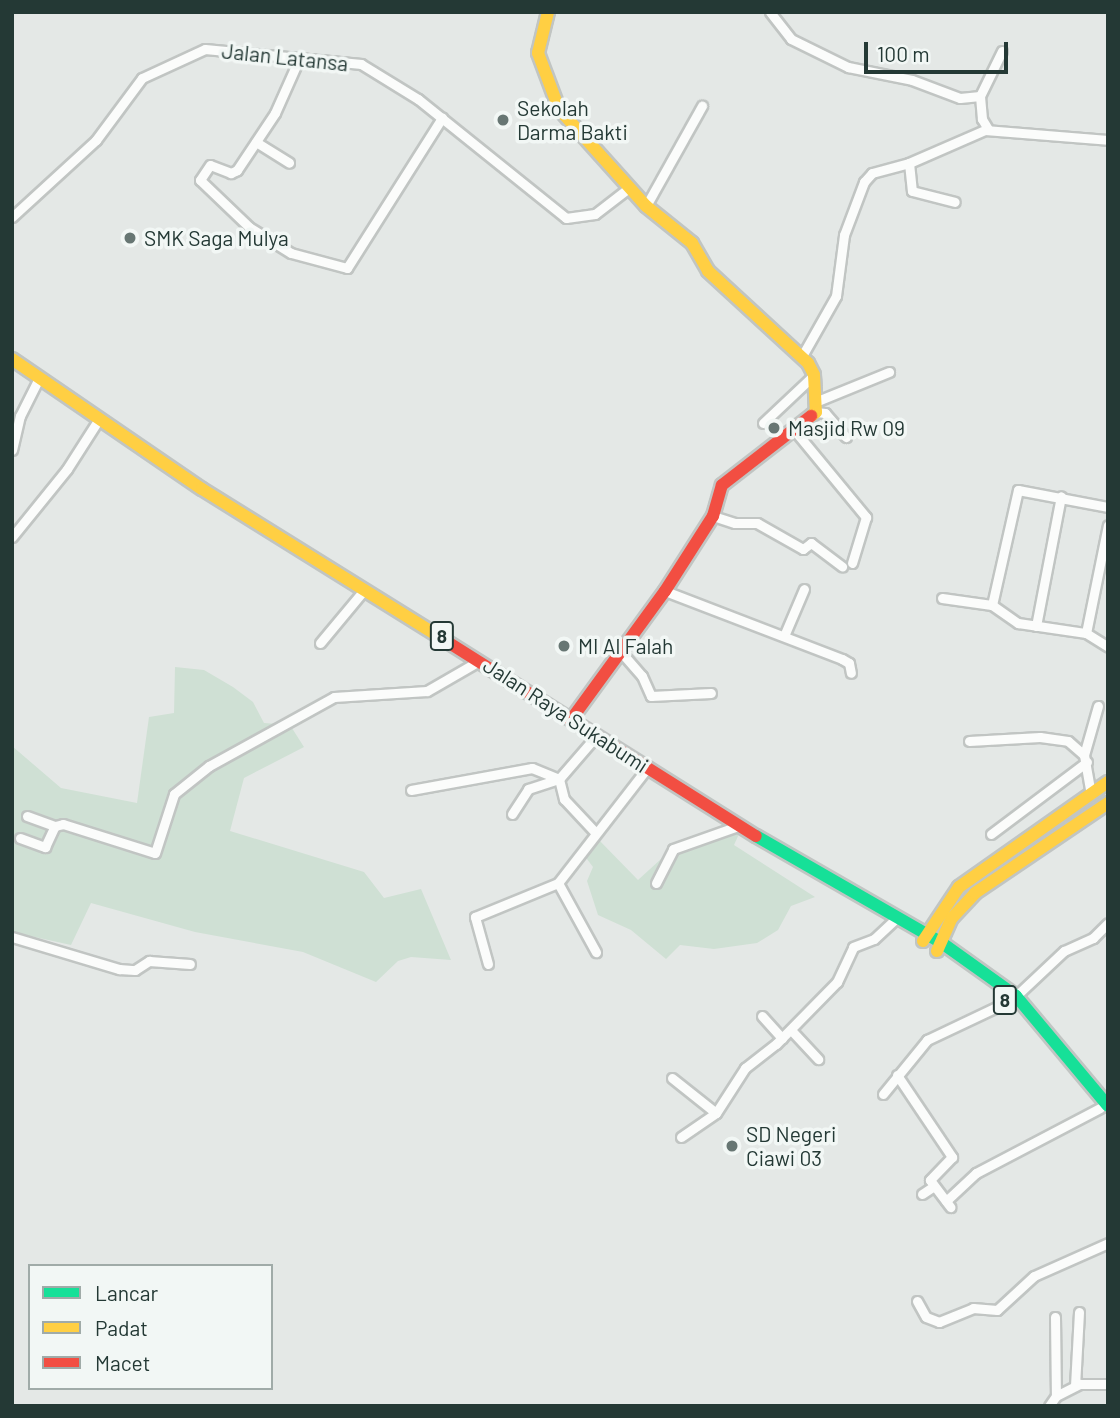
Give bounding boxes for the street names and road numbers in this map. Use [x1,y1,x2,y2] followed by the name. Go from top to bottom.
[221,38,349,76] street label: Jalan Latansa
[430,621,454,652] road number: 8
[479,652,653,778] street label: Jalan Raya Sukabumi
[993,984,1017,1016] road number: 8

